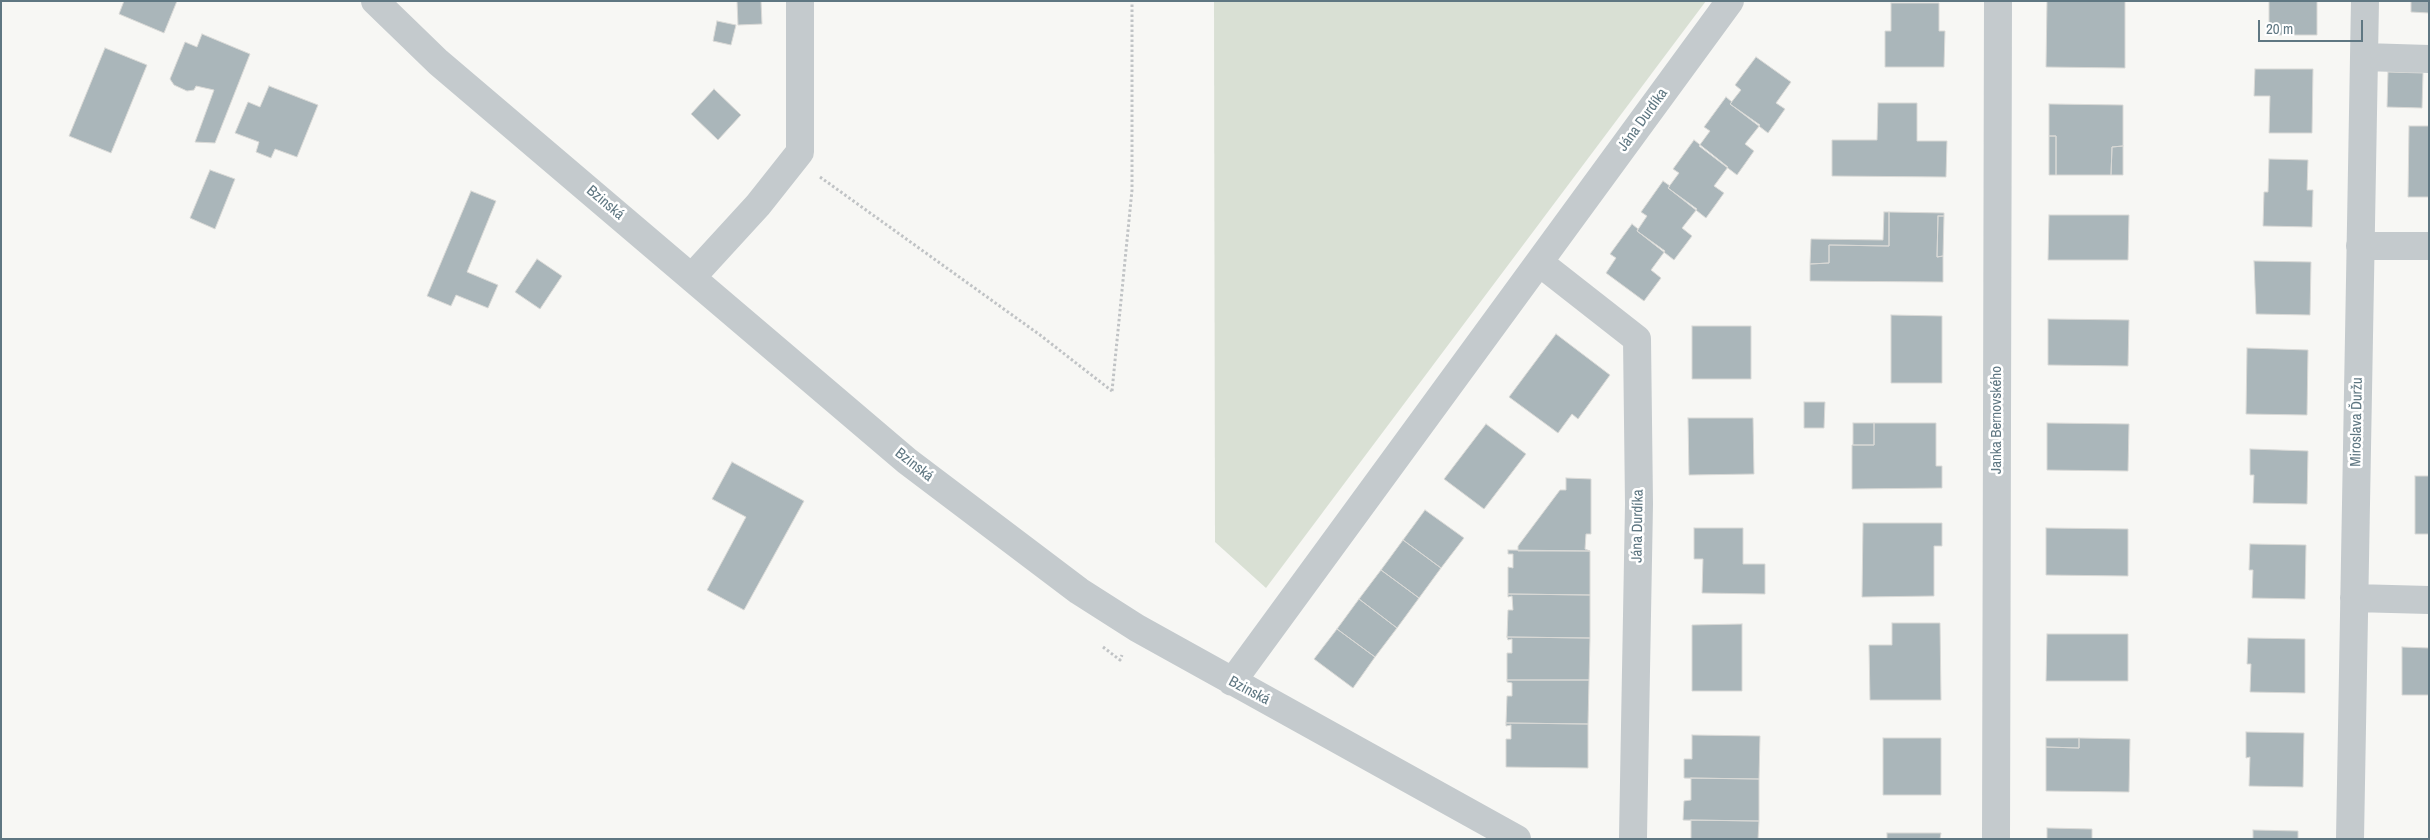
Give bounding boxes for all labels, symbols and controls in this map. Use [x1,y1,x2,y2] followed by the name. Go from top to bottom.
[2260,10,2365,42] scale bar
[2266,18,2293,39] text: 20 m
[1614,85,1672,155] street label: Jána Durdíka
[582,182,628,224] street label: Bzinská
[1988,366,2006,474] street label: Janka Bernovského
[2347,377,2367,467] street label: Miroslava Ďuržu
[891,444,937,486] street label: Bzinská
[1628,489,1648,563] street label: Jána Durdíka
[1225,673,1273,709] street label: Bzinská

